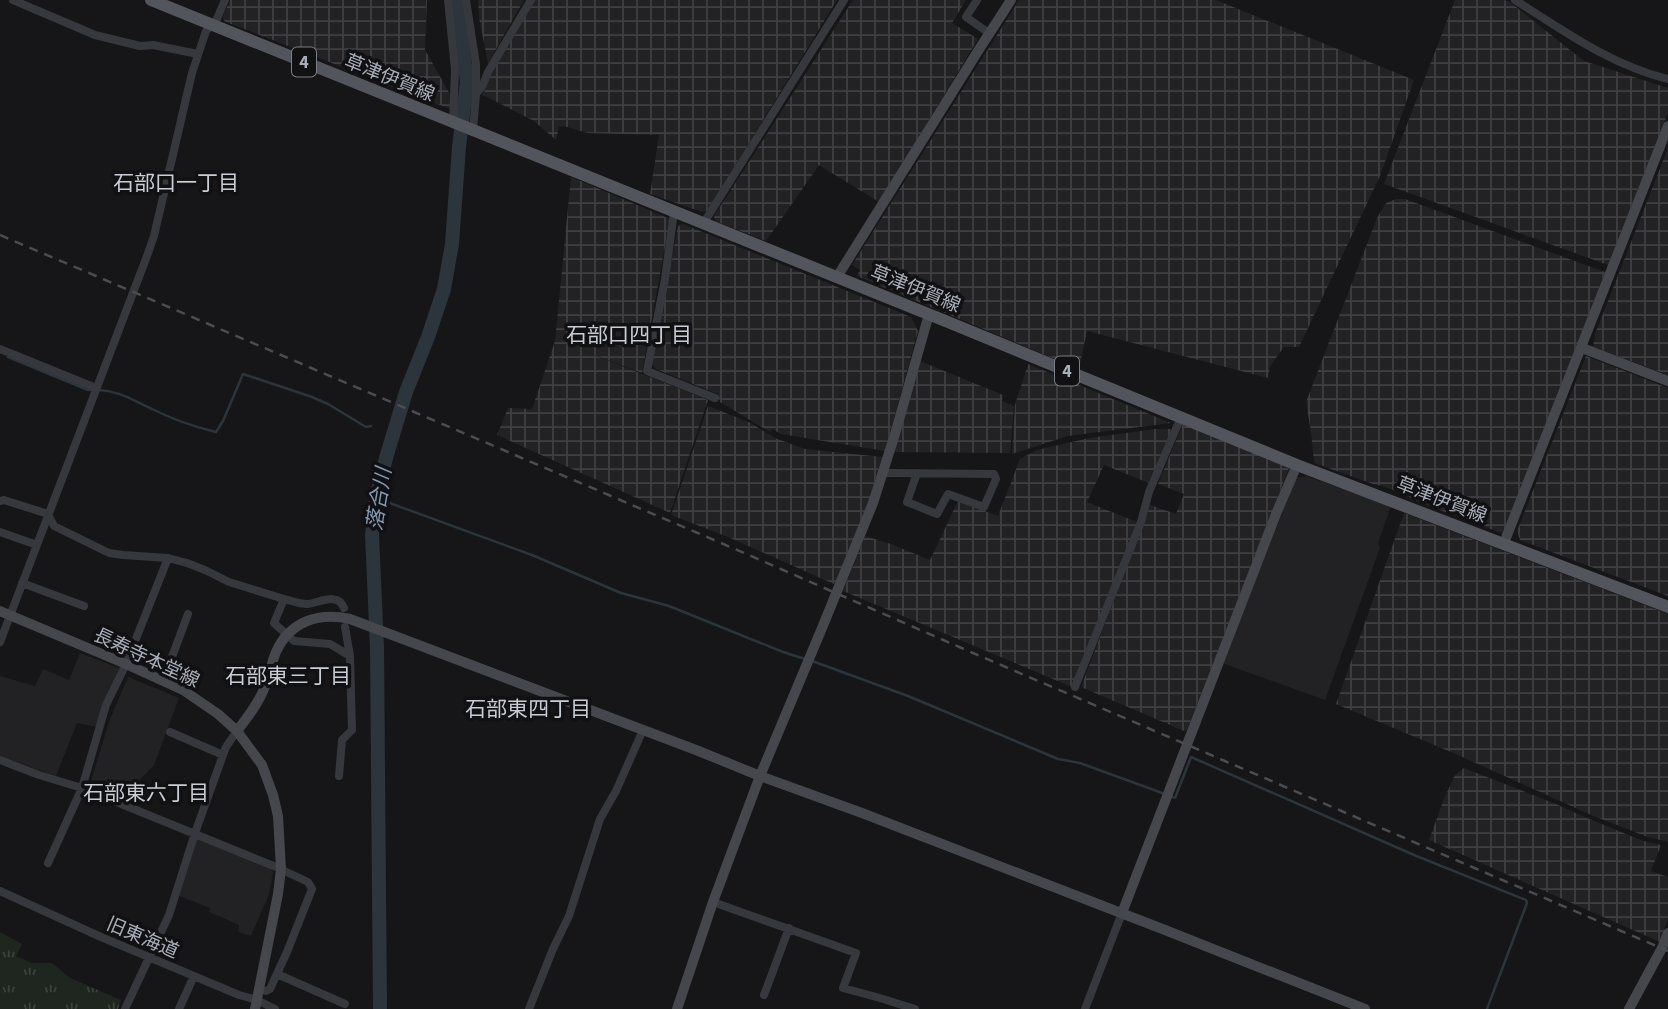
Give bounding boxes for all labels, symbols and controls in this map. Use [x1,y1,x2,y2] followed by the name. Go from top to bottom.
[292,48,316,76] road number: 4
[340,48,439,109] street label: 草津伊賀線
[113,168,239,198] district label: 石部口一丁目
[866,259,965,320] street label: 草津伊賀線
[566,320,692,350] district label: 石部口四丁目
[1055,356,1079,386] road number: 4
[359,464,399,532] water label: 落合川
[1392,471,1491,530] street label: 草津伊賀線
[89,622,204,695] street label: 長寿寺本堂線
[225,661,351,691] district label: 石部東三丁目
[465,694,591,724] district label: 石部東四丁目
[83,778,209,808] district label: 石部東六丁目
[102,911,183,966] street label: 旧東海道

